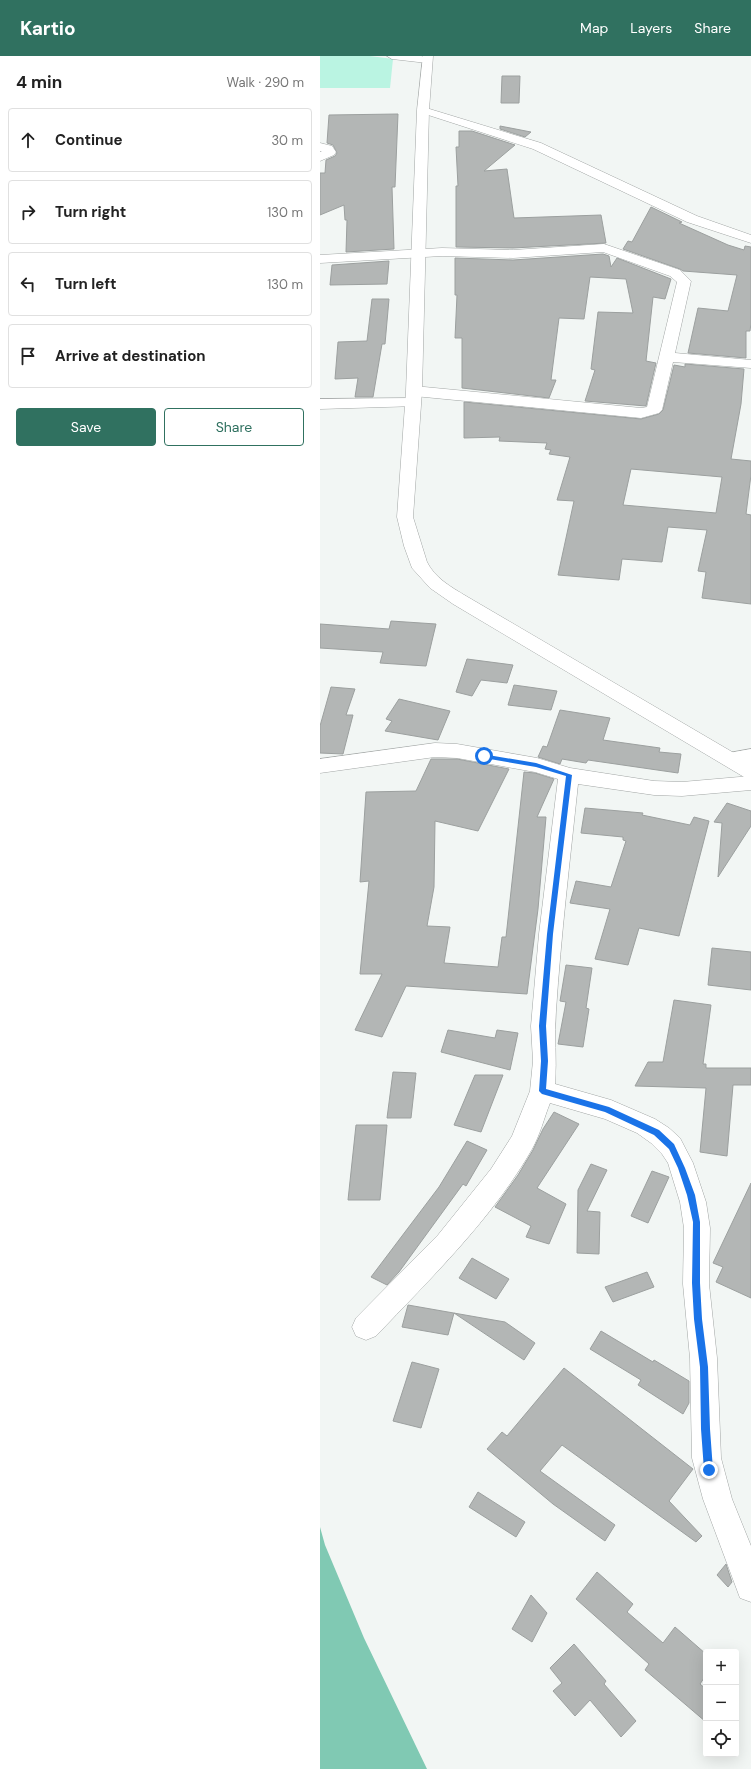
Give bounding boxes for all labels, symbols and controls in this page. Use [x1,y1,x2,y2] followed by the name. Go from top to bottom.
[20,16,76,41] text: Kartio
[580,19,608,37] text: Map
[630,19,672,37] text: Layers
[694,19,731,37] text: Share
[16,71,62,93] text: 4 min
[227,74,304,91] text: Walk · 290 m
[17,129,39,151] icon: ahead
[55,130,123,150] text: Continue
[271,132,303,149] text: 30 m
[17,201,39,223] icon: right
[55,202,126,222] text: Turn right
[267,204,303,221] text: 130 m
[17,273,39,295] icon: left
[55,274,116,294] text: Turn left
[267,276,303,293] text: 130 m
[17,345,39,367] icon: arrive
[55,346,206,366] text: Arrive at destination
[16,408,156,446] button: Save
[164,408,304,446] button: Share
[475,747,493,765] route start
[700,1461,718,1479] route end
[703,1649,739,1757] map controls
[703,1649,739,1685] button: +
[703,1685,739,1721] button: −
[703,1721,739,1757] button: locate

